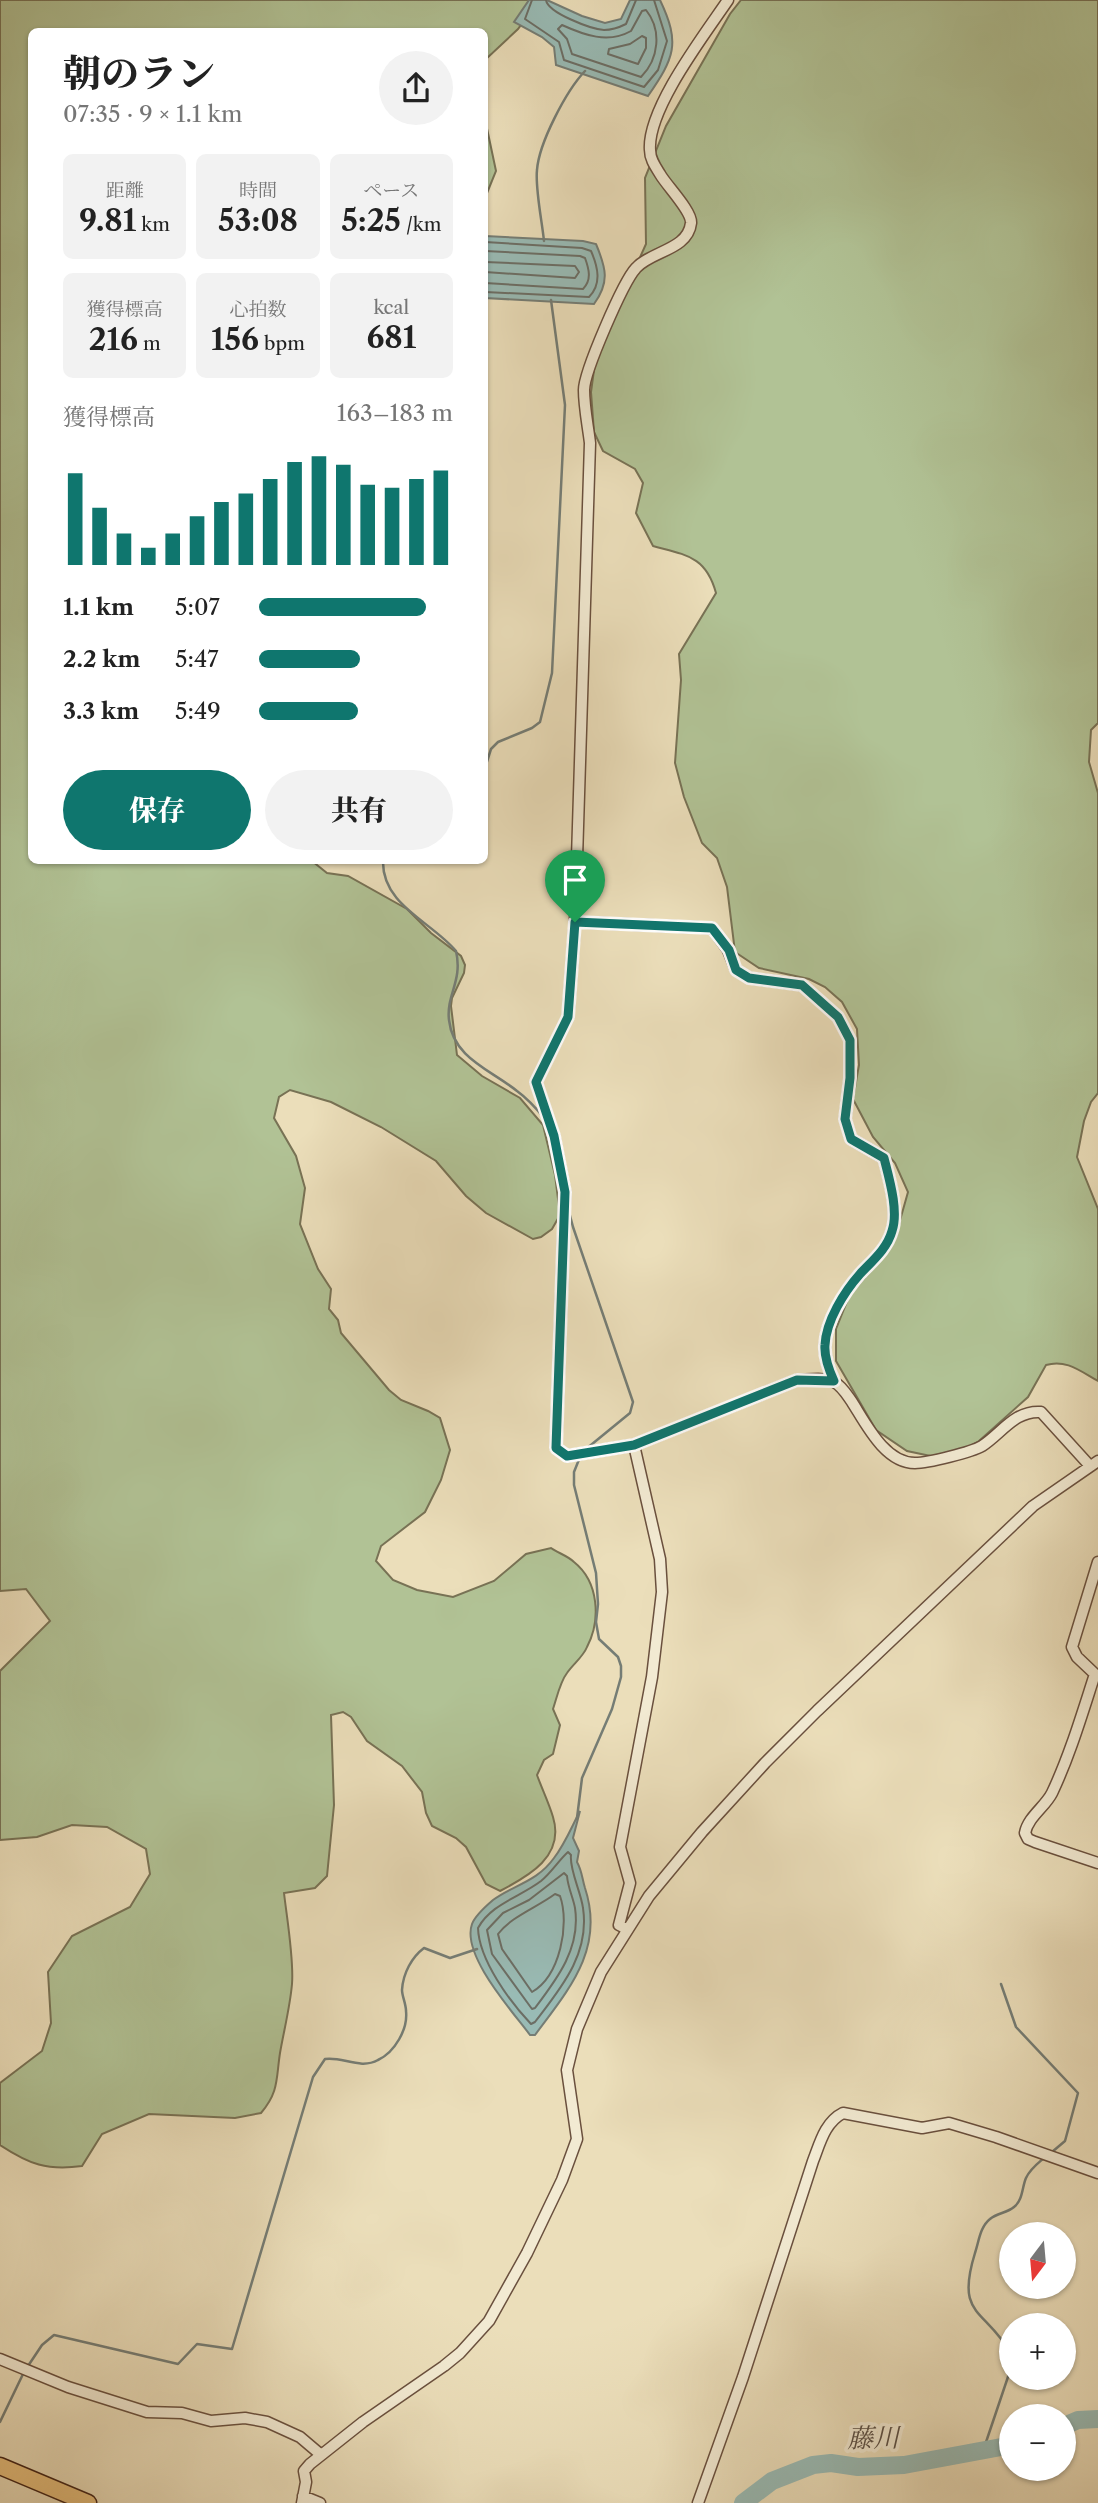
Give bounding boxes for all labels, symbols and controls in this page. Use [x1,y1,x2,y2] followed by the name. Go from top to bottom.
[63,50,215,97] text: 朝のラン
[379,51,453,125] button: share
[63,100,242,128] text: 07:35 · 9 × 1.1 km
[106,179,144,202] text: 距離
[239,179,277,202] text: 時間
[363,179,419,202] text: ペース
[79,202,136,239] text: 9.81
[218,202,298,239] text: 53:08
[341,202,401,239] text: 5:25
[136,213,170,236] text: km
[401,213,442,236] text: /km
[373,296,409,319] text: kcal
[87,298,163,321] text: 獲得標高
[229,298,287,321] text: 心拍数
[366,319,416,356] text: 681
[89,321,138,358] text: 216
[211,321,259,358] text: 156
[138,332,161,355] text: m
[259,332,305,355] text: bpm
[337,399,453,427] text: 163–183 m
[63,403,155,431] text: 獲得標高
[63,593,134,621] text: 1.1 km
[175,593,220,621] text: 5:07
[63,645,140,673] text: 2.2 km
[175,645,219,673] text: 5:47
[63,697,139,725] text: 3.3 km
[175,697,221,725] text: 5:49
[63,770,251,850] button: 保存
[265,770,453,850] button: 共有
[545,850,605,922] pin
[556,861,594,899] icon: arrive
[999,2222,1076,2300] north arrow
[999,2222,1076,2481] map controls
[999,2313,1076,2390] button: +
[999,2404,1076,2481] button: −
[847,2421,902,2454] water label: 藤川

